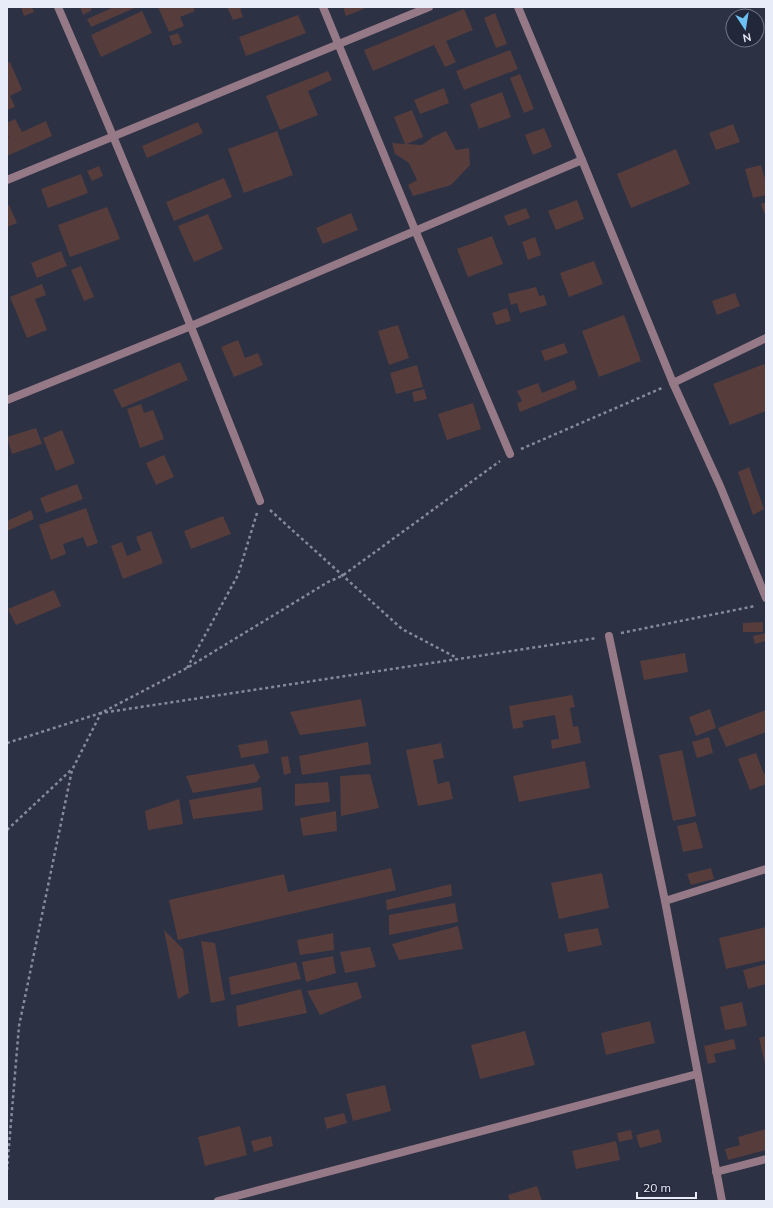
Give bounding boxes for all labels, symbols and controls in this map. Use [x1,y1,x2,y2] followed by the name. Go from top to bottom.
[725,8,765,48] north arrow
[742,30,753,45] text: N
[637,1174,696,1200] scale bar
[643,1180,671,1195] text: 20 m

